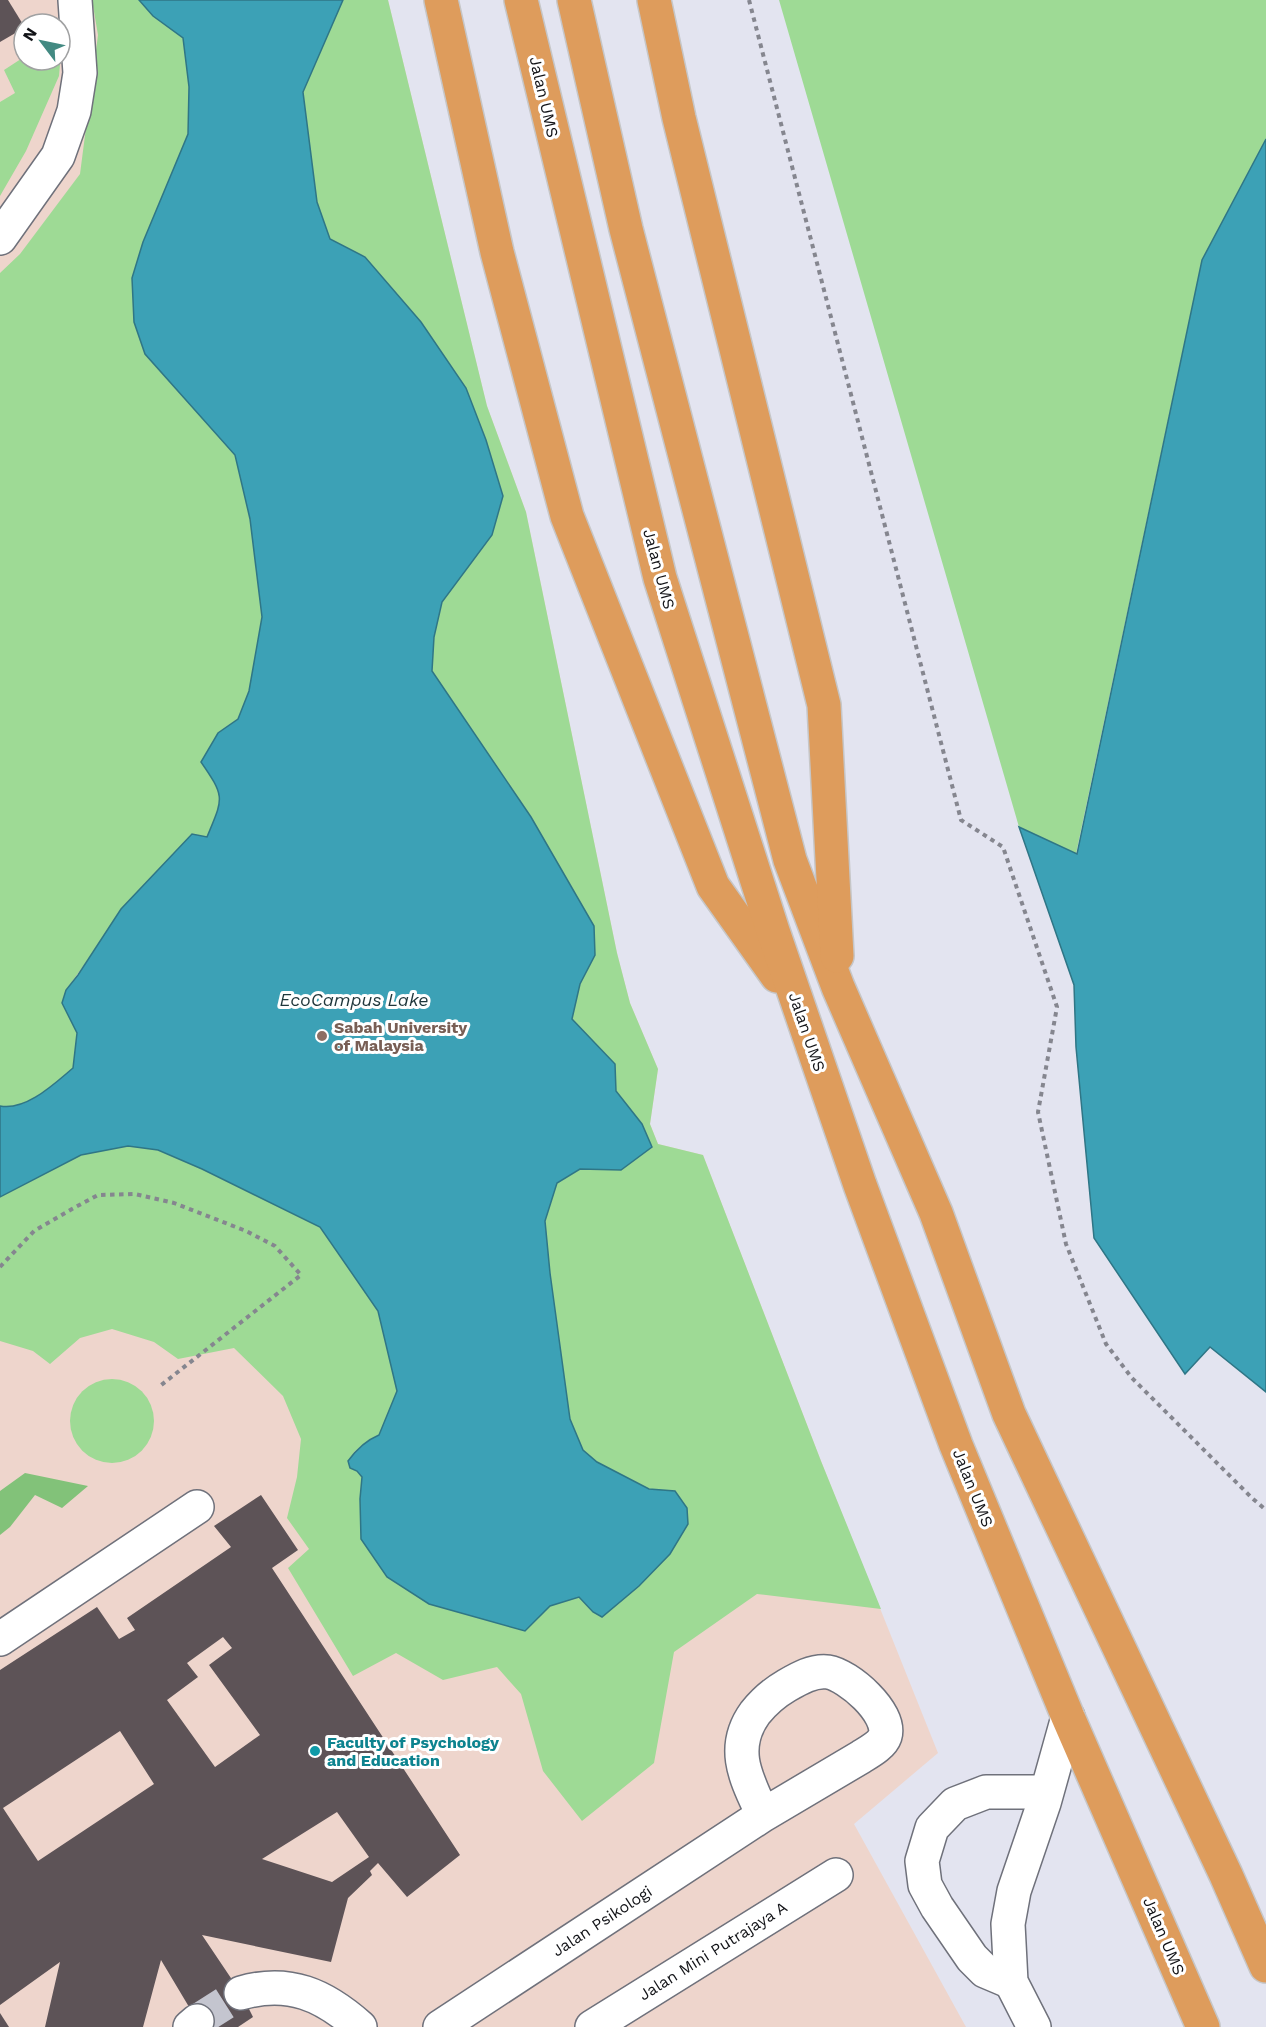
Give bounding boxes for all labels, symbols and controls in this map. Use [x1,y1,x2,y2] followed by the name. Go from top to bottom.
[12,12,72,72] north arrow
[19,24,41,44] text: N
[525,55,563,139] street label: Jalan UMS
[639,527,679,611] street label: Jalan UMS
[279,989,429,1010] water label: EcoCampus Lake
[785,990,829,1074] street label: Jalan UMS
[334,1018,468,1055] place label: Sabah University of Malaysia
[315,1029,329,1043] marker: Sabah University of Malaysia
[949,1446,997,1530] street label: Jalan UMS
[327,1733,500,1770] place label: Faculty of Psychology and Education
[308,1744,322,1758] marker: Faculty of Psychology and Education
[549,1882,655,1960] street label: Jalan Psikologi
[1139,1894,1189,1978] street label: Jalan UMS
[635,1897,791,2004] street label: Jalan Mini Putrajaya A

